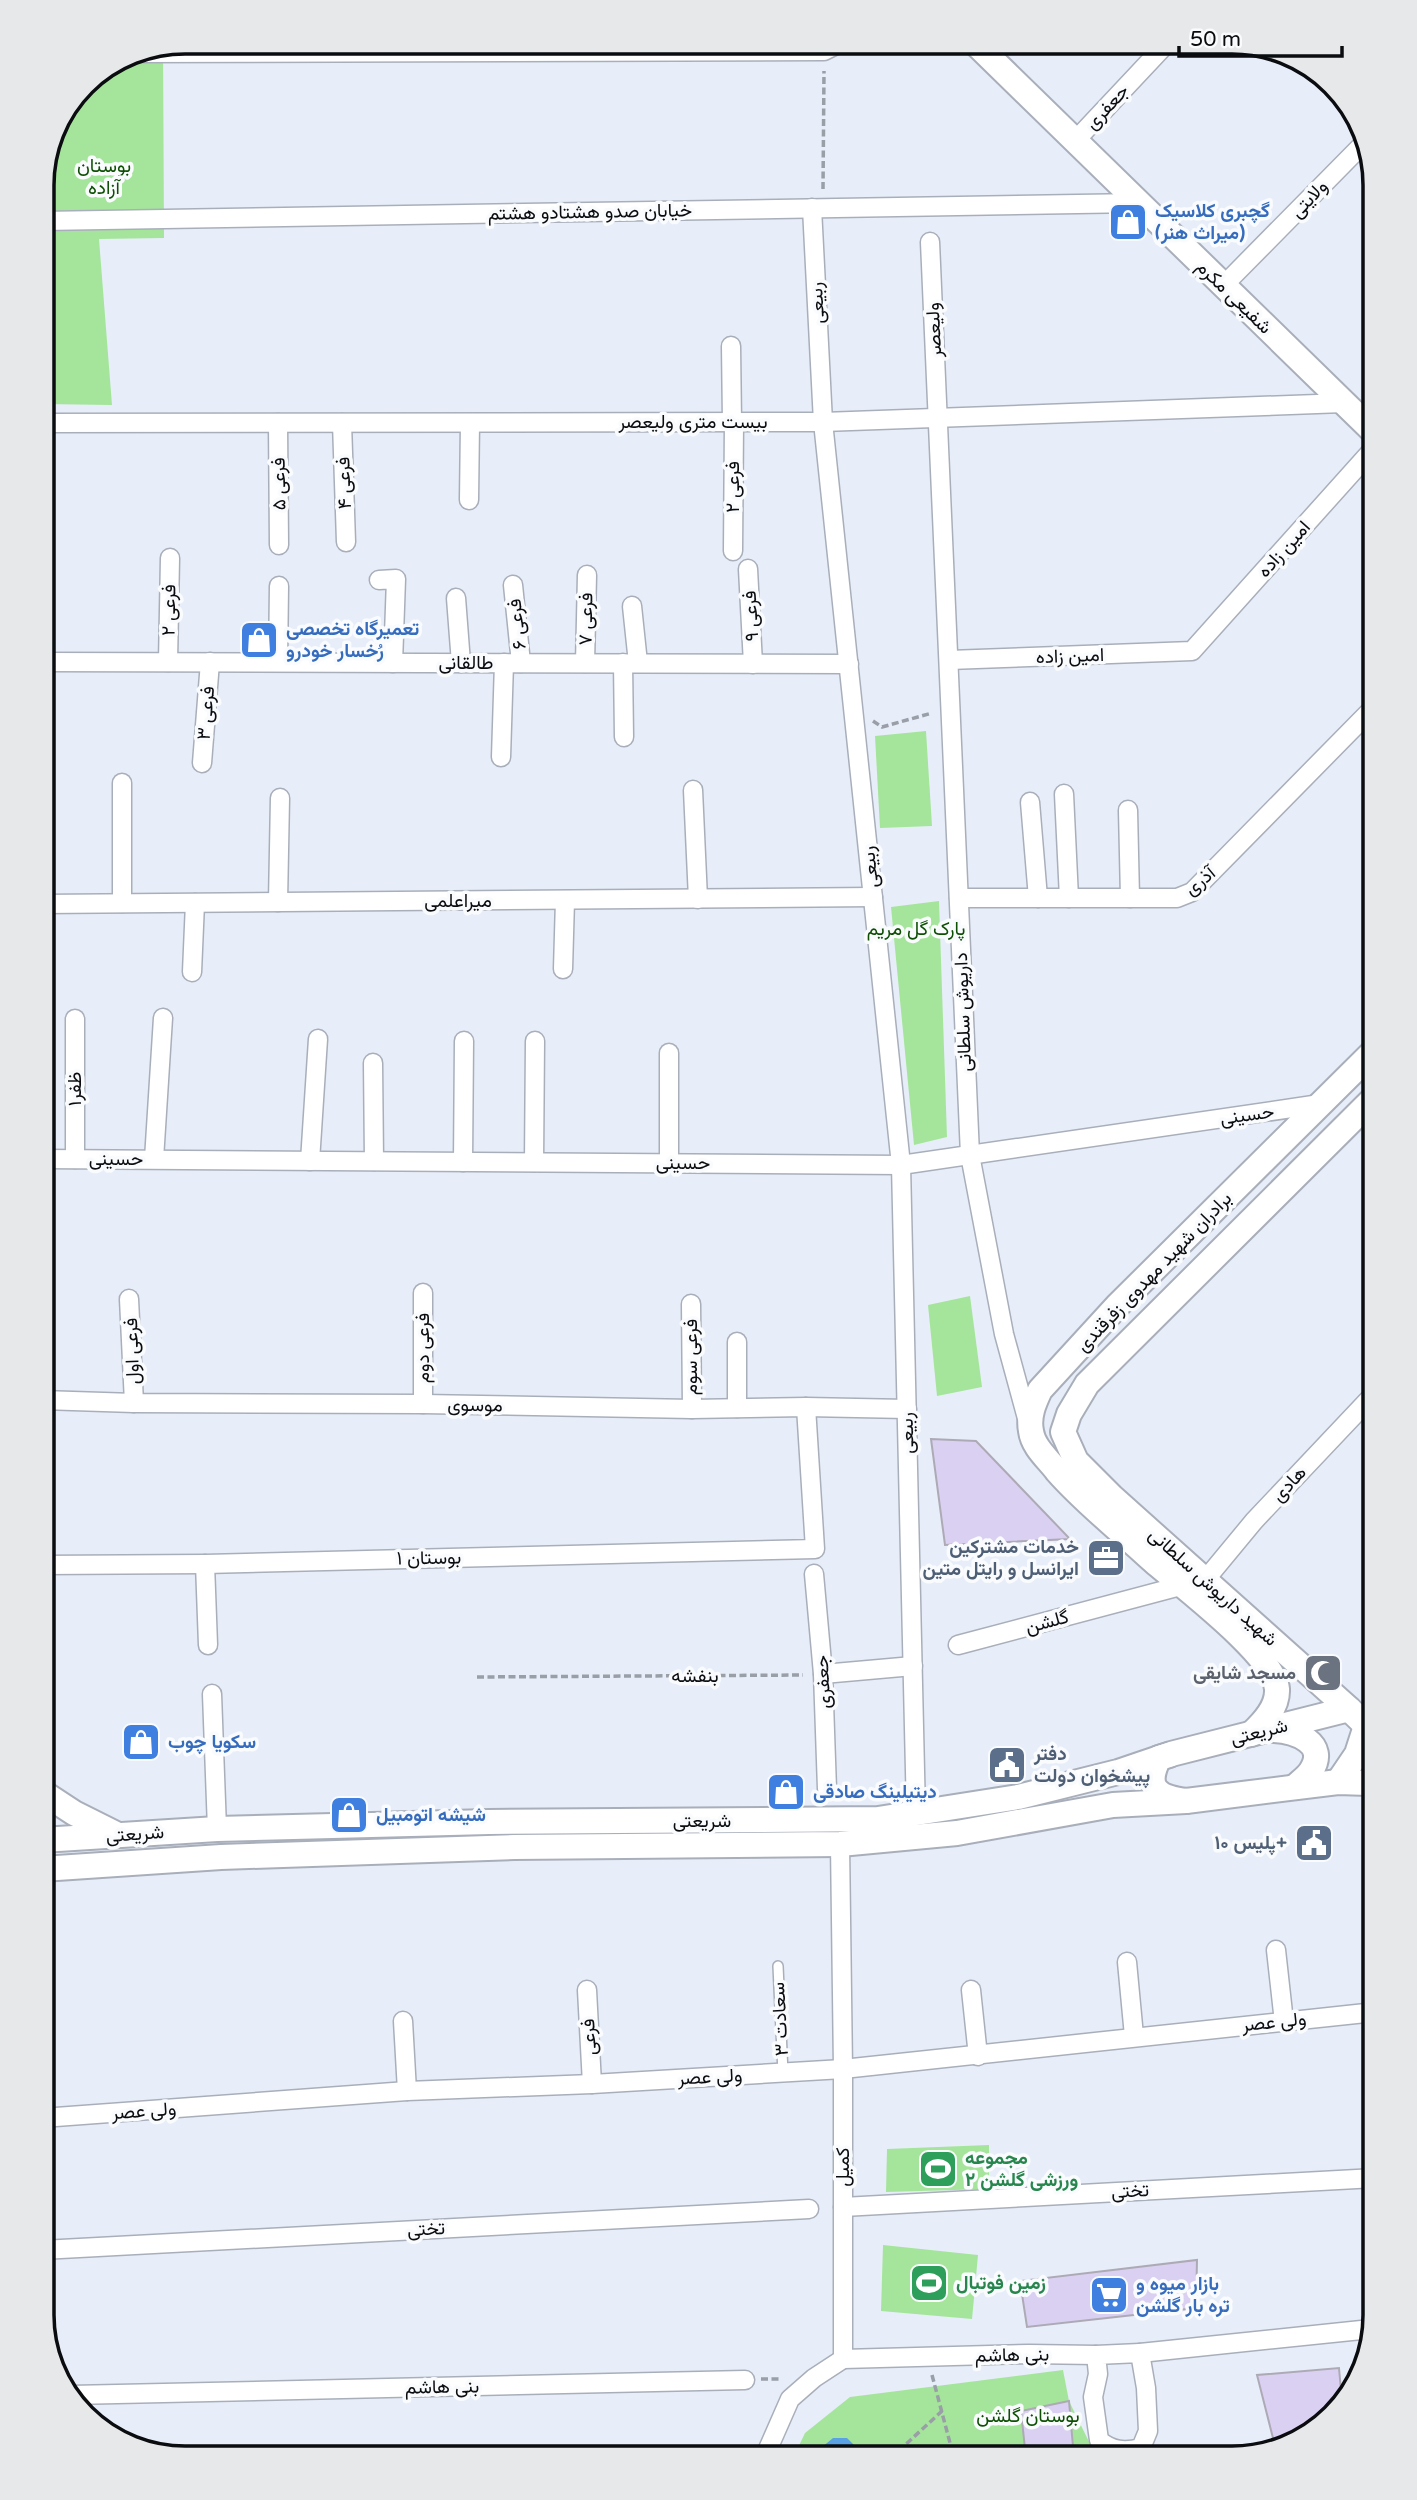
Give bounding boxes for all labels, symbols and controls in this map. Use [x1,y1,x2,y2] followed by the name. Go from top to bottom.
[1179,14,1342,58] scale bar
[1190,27,1241,52] text: 50 m
[1081,80,1133,134] street label: جعفری
[77,155,131,199] park label: بوستان آزاده
[1286,175,1332,223] street label: ولایتی
[488,199,692,226] street label: خیابان صدو هشتادو هشتم
[1155,200,1270,245] place label: گچبری کلاسیک (میراث هنر)
[1107,201,1149,243] shop icon: گچبری کلاسیک (میراث هنر)
[1191,256,1276,339] street label: شفیعی مکرم
[805,282,829,324] street label: ربیعی
[922,302,946,359] street label: ولیعصر
[617,411,768,433] street label: بیست متری ولیعصر
[332,456,356,510] street label: فرعی ۴
[268,457,290,511] street label: فرعی ۵
[722,461,744,513] street label: فرعی ۲
[1253,516,1315,582] street label: امين زاده
[158,584,180,636] street label: فرعی ۲
[739,590,763,642] street label: فرعی ۹
[575,592,597,646] street label: فرعی ۷
[503,598,531,650] street label: فرعی ۶
[286,618,419,663] place label: تعمیرگاه تخصصی رُخسار خودرو
[238,619,280,661] shop icon: تعمیرگاه تخصصی رُخسار خودرو
[1035,644,1105,668] street label: امین زاده
[439,652,494,674] street label: طالقانی
[193,685,219,741] street label: فرعی ۳
[857,845,883,889] street label: ربیعی
[1180,861,1221,900] street label: آذری
[424,890,492,912] street label: میراعلمی
[867,918,965,942] park label: پارک گل مریم
[950,952,976,1072] street label: داریوش سلطانی
[64,1072,86,1106] street label: ظفر۱
[1219,1100,1275,1130] street label: حسینی
[89,1148,143,1170] street label: حسینی
[656,1152,710,1174] street label: حسینی
[1072,1187,1236,1357] street label: برادران شهید مهدوی زفرقندی
[412,1313,435,1383] street label: فرعی دوم
[120,1317,144,1385] street label: فرعی اول
[680,1319,703,1395] street label: فرعی سوم
[447,1394,503,1416] street label: موسوی
[896,1412,918,1454] street label: ربیعی
[1267,1462,1311,1506] street label: هادی
[1144,1523,1282,1651] street label: شهید داریوش سلطانی
[923,1536,1079,1581] place label: خدمات مشترکین ایرانسل و رایتل متین
[1085,1537,1127,1579] office icon: خدمات مشترکین ایرانسل و رایتل متین
[397,1546,461,1570] street label: بوستان ۱
[1023,1606,1071,1638] street label: گلشن
[1302,1652,1344,1694] mosque icon: مسجد شایقی
[811,1655,835,1709] street label: جعفری
[1193,1662,1296,1684] place label: مسجد شایقی
[671,1665,719,1687] street label: بنفشه
[1228,1714,1290,1750] street label: شریعتی
[120,1721,162,1763] shop icon: سکویا چوب
[168,1731,256,1755] place label: سکویا چوب
[1033,1743,1150,1789] place label: دفتر پیشخوان دولت
[986,1744,1028,1786] public building icon: دفتر پیشخوان دولت
[765,1771,807,1813] shop icon: دیتیلینگ صادقی
[813,1781,937,1803] place label: دیتیلینگ صادقی
[328,1794,370,1836] shop icon: شیشه اتومبیل
[376,1804,486,1827] place label: شیشه اتومبیل
[673,1810,731,1832] street label: شریعتی
[105,1821,165,1847] street label: شریعتی
[1293,1822,1335,1864] public building icon: پلیس ۱۰+
[1214,1832,1287,1856] place label: پلیس ۱۰+
[767,1981,793,2057] street label: سعادت ۳
[1240,2008,1307,2036] street label: ولی عصر
[577,2018,601,2056] street label: فرعی
[676,2064,743,2090] street label: ولی عصر
[110,2098,177,2124] street label: ولی عصر
[832,2147,854,2187] street label: کمیل
[965,2147,1078,2192] place label: مجموعه ورزشی گلشن ۲
[917,2148,959,2190] sports icon: مجموعه ورزشی گلشن ۲
[1110,2179,1150,2203] street label: تختی
[406,2217,446,2241] street label: تختی
[908,2262,950,2304] sports icon: زمین فوتبال
[956,2272,1046,2295] place label: زمین فوتبال
[1136,2273,1230,2318] place label: بازار میوه و تره بار گلشن
[1088,2274,1130,2316] supermarket icon: بازار میوه و تره بار گلشن
[975,2343,1049,2368] street label: بنی هاشم
[405,2375,479,2400] street label: بنی هاشم
[976,2405,1080,2427] park label: بوستان گلشن

